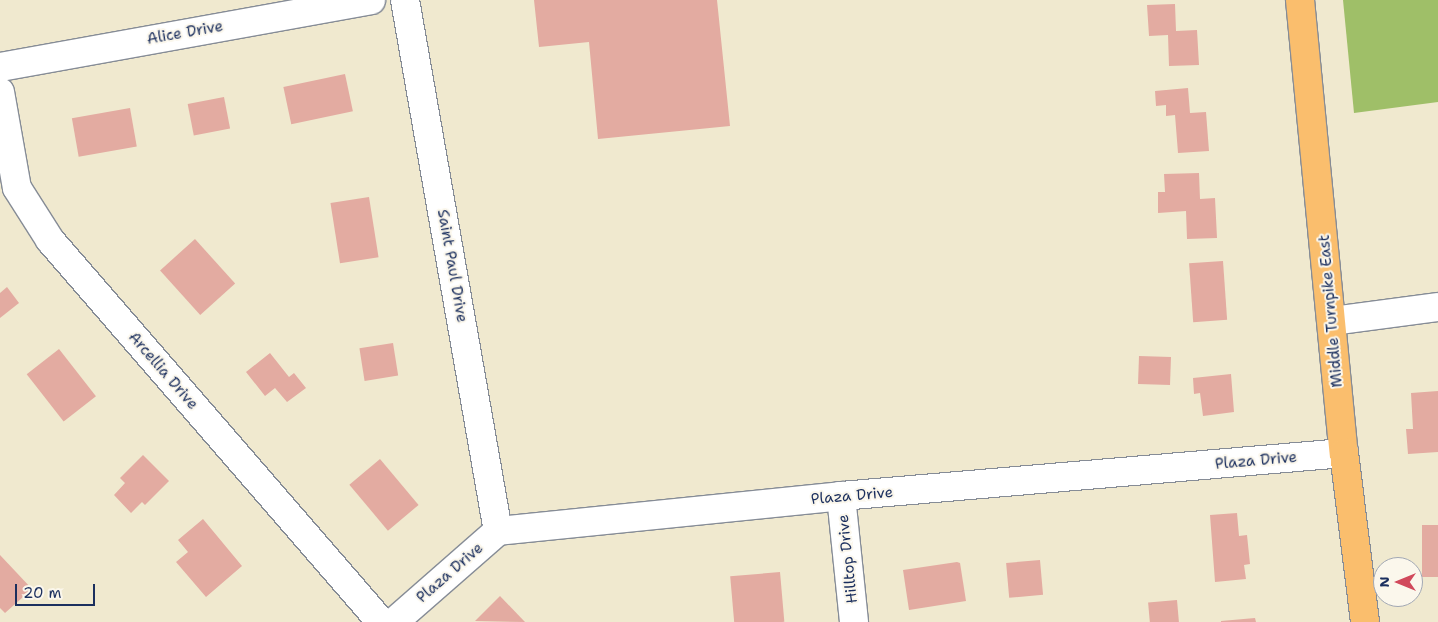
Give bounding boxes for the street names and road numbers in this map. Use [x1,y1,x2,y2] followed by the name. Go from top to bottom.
[146,17,224,49] street label: Alice Drive
[433,208,471,324] street label: Saint Paul Drive
[1315,234,1347,388] street label: Middle Turnpike East
[124,329,202,413] street label: Arcellia Drive
[1214,448,1298,474] street label: Plaza Drive
[810,483,894,509] street label: Plaza Drive
[834,514,862,604] street label: Hilltop Drive
[413,539,487,607] street label: Plaza Drive

